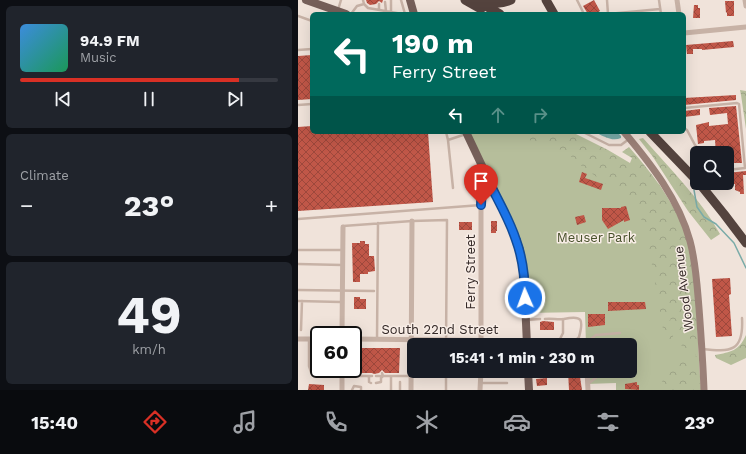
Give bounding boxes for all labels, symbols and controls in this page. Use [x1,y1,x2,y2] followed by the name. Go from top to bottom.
[392,27,474,60] text: 190 m
[326,28,378,80] icon: left
[80,32,140,50] text: 94.9 FM
[80,50,117,65] text: Music
[392,61,496,82] text: Ferry Street
[52,88,74,110] icon: previous
[138,88,160,110] icon: pause
[224,88,246,110] icon: next
[445,104,467,126] icon: left
[487,104,509,126] icon: ahead
[529,104,551,126] icon: right
[690,146,734,190] map controls
[690,146,734,190] button: search
[464,164,498,205] pin
[20,168,69,183] text: Climate
[470,170,492,192] icon: arrive
[124,188,174,223] text: 23°
[20,193,33,218] text: −
[265,193,278,218] text: +
[557,230,636,245] park label: Meuser Park
[463,234,478,310] street label: Ferry Street
[671,245,696,332] street label: Wood Avenue
[504,277,546,319] position arrow
[116,285,182,346] text: 49
[381,322,499,337] street label: South 22nd Street
[310,326,362,378] speed limit sign: 60
[132,342,166,357] text: km/h
[449,349,595,367] text: 15:41 · 1 min · 230 m
[141,408,169,436] icon: directions
[231,408,259,436] icon: music
[322,408,350,436] icon: phone
[413,408,441,436] icon: climate
[503,408,531,436] icon: car
[594,408,622,436] icon: filters
[31,412,78,433] text: 15:40
[684,412,715,433] text: 23°

